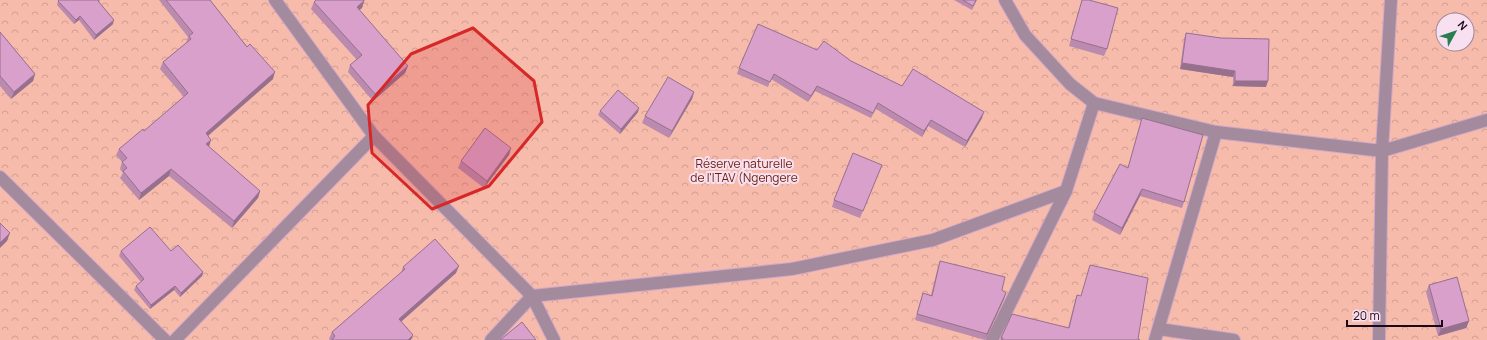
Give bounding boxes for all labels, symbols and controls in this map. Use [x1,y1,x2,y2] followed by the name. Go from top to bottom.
[1435,12,1475,52] north arrow
[1455,17,1471,33] text: N
[690,155,798,186] park label: Réserve naturelle de l'ITAV (Ngengere
[1347,302,1442,328] scale bar
[1353,307,1380,324] text: 20 m

